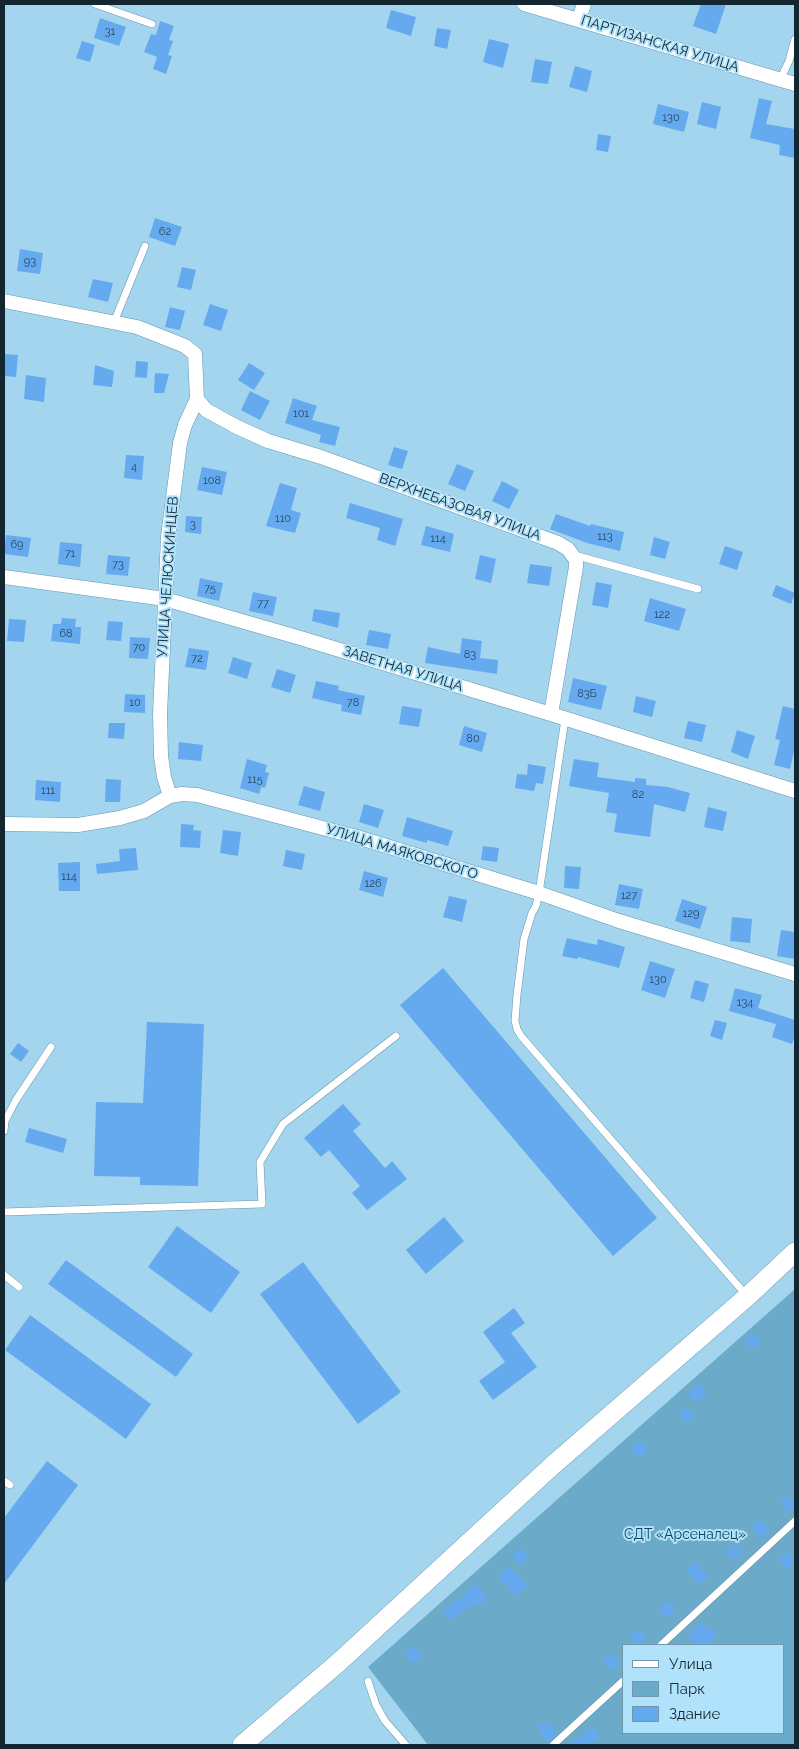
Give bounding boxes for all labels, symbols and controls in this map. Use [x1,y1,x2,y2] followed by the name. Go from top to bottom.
[579,12,741,76] street label: ПАРТИЗАНСКАЯ УЛИЦА
[105,25,115,39] house number: 31
[662,111,680,125] house number: 130
[159,225,171,239] house number: 62
[24,255,36,269] house number: 93
[293,407,309,421] house number: 101
[131,460,137,474] house number: 4
[377,470,543,544] street label: ВЕРХНЕБАЗОВАЯ УЛИЦА
[203,474,221,488] house number: 108
[154,496,182,658] street label: УЛИЦА ЧЕЛЮСКИНЦЕВ
[275,512,291,526] house number: 110
[190,518,196,532] house number: 3
[597,530,613,544] house number: 113
[430,532,446,546] house number: 114
[10,538,24,552] house number: 69
[65,547,75,561] house number: 71
[112,558,124,572] house number: 73
[204,582,216,596] house number: 75
[257,597,269,611] house number: 77
[654,608,670,622] house number: 122
[59,627,73,641] house number: 68
[133,641,145,655] house number: 70
[341,643,465,695] street label: ЗАВЕТНАЯ УЛИЦА
[464,648,476,662] house number: 83
[191,652,203,666] house number: 72
[577,687,597,701] house number: 83Б
[129,696,141,710] house number: 10
[347,696,359,710] house number: 78
[466,732,480,746] house number: 80
[247,773,263,787] house number: 115
[41,784,55,798] house number: 111
[632,788,644,802] house number: 82
[324,821,480,883] street label: УЛИЦА МАЯКОВСКОГО
[61,870,77,884] house number: 114
[364,877,382,891] house number: 126
[621,889,637,903] house number: 127
[683,907,699,921] house number: 129
[649,973,667,987] house number: 130
[737,996,753,1010] house number: 134
[624,1527,746,1543] park label: СДТ «Арсеналец»
[622,1644,784,1734] legend
[669,1655,713,1673] text: Улица
[669,1680,705,1698] text: Парк
[669,1705,720,1723] text: Здание

